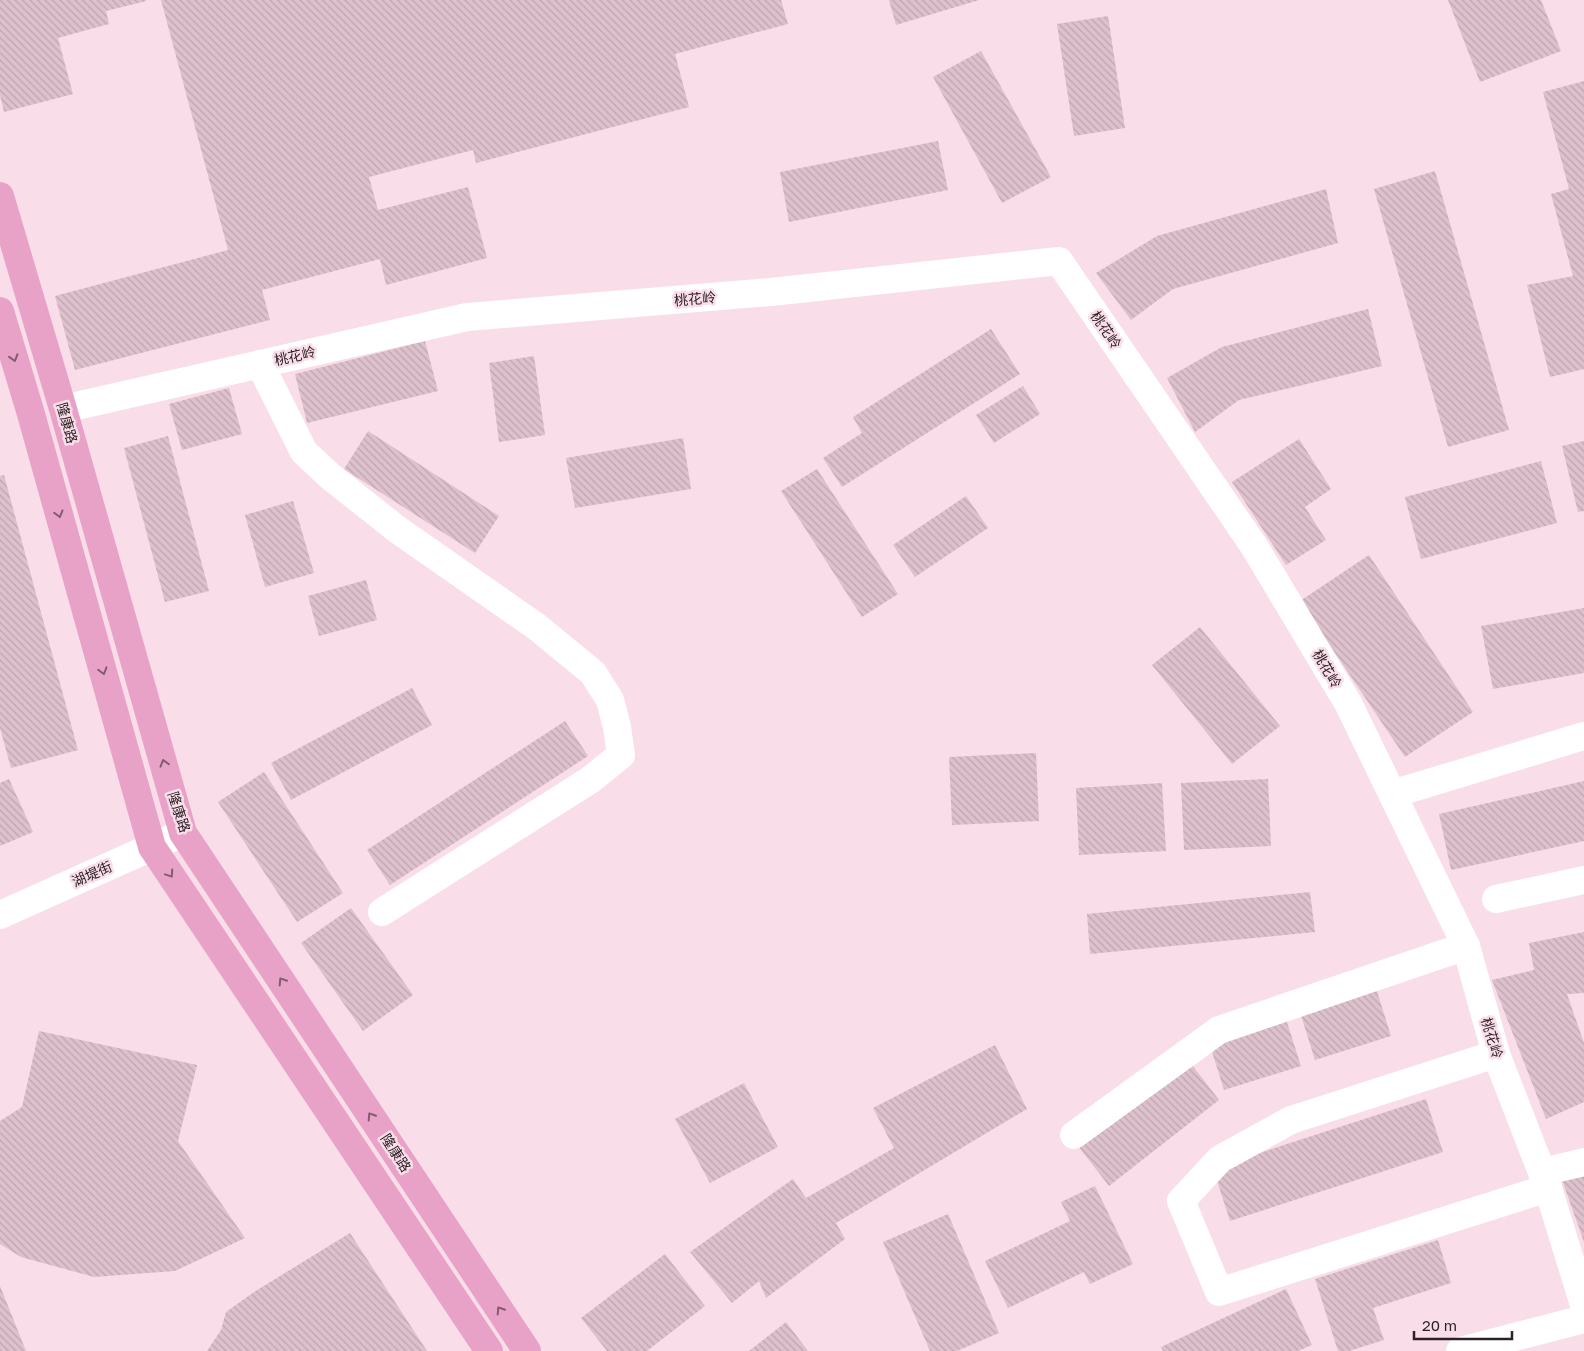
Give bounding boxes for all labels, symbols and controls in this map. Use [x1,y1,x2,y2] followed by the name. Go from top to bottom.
[673,288,717,309] street label: 桃花岭
[1088,308,1125,352] street label: 桃花岭
[273,343,317,369] street label: 桃花岭
[8,353,18,362] one-way arrow
[54,400,81,445] street label: 隆康路
[53,510,63,518] one-way arrow
[1309,646,1346,691] street label: 桃花岭
[97,666,107,674] one-way arrow
[159,760,169,768] one-way arrow
[165,789,194,834] street label: 隆康路
[69,857,114,890] street label: 湖堤街
[164,868,173,877] one-way arrow
[278,977,288,986] one-way arrow
[1478,1015,1507,1060] street label: 桃花岭
[368,1113,377,1122] one-way arrow
[378,1130,415,1175] street label: 隆康路
[496,1307,506,1316] one-way arrow
[1414,1308,1512,1340] scale bar
[1422,1316,1457,1334] text: 20 m

